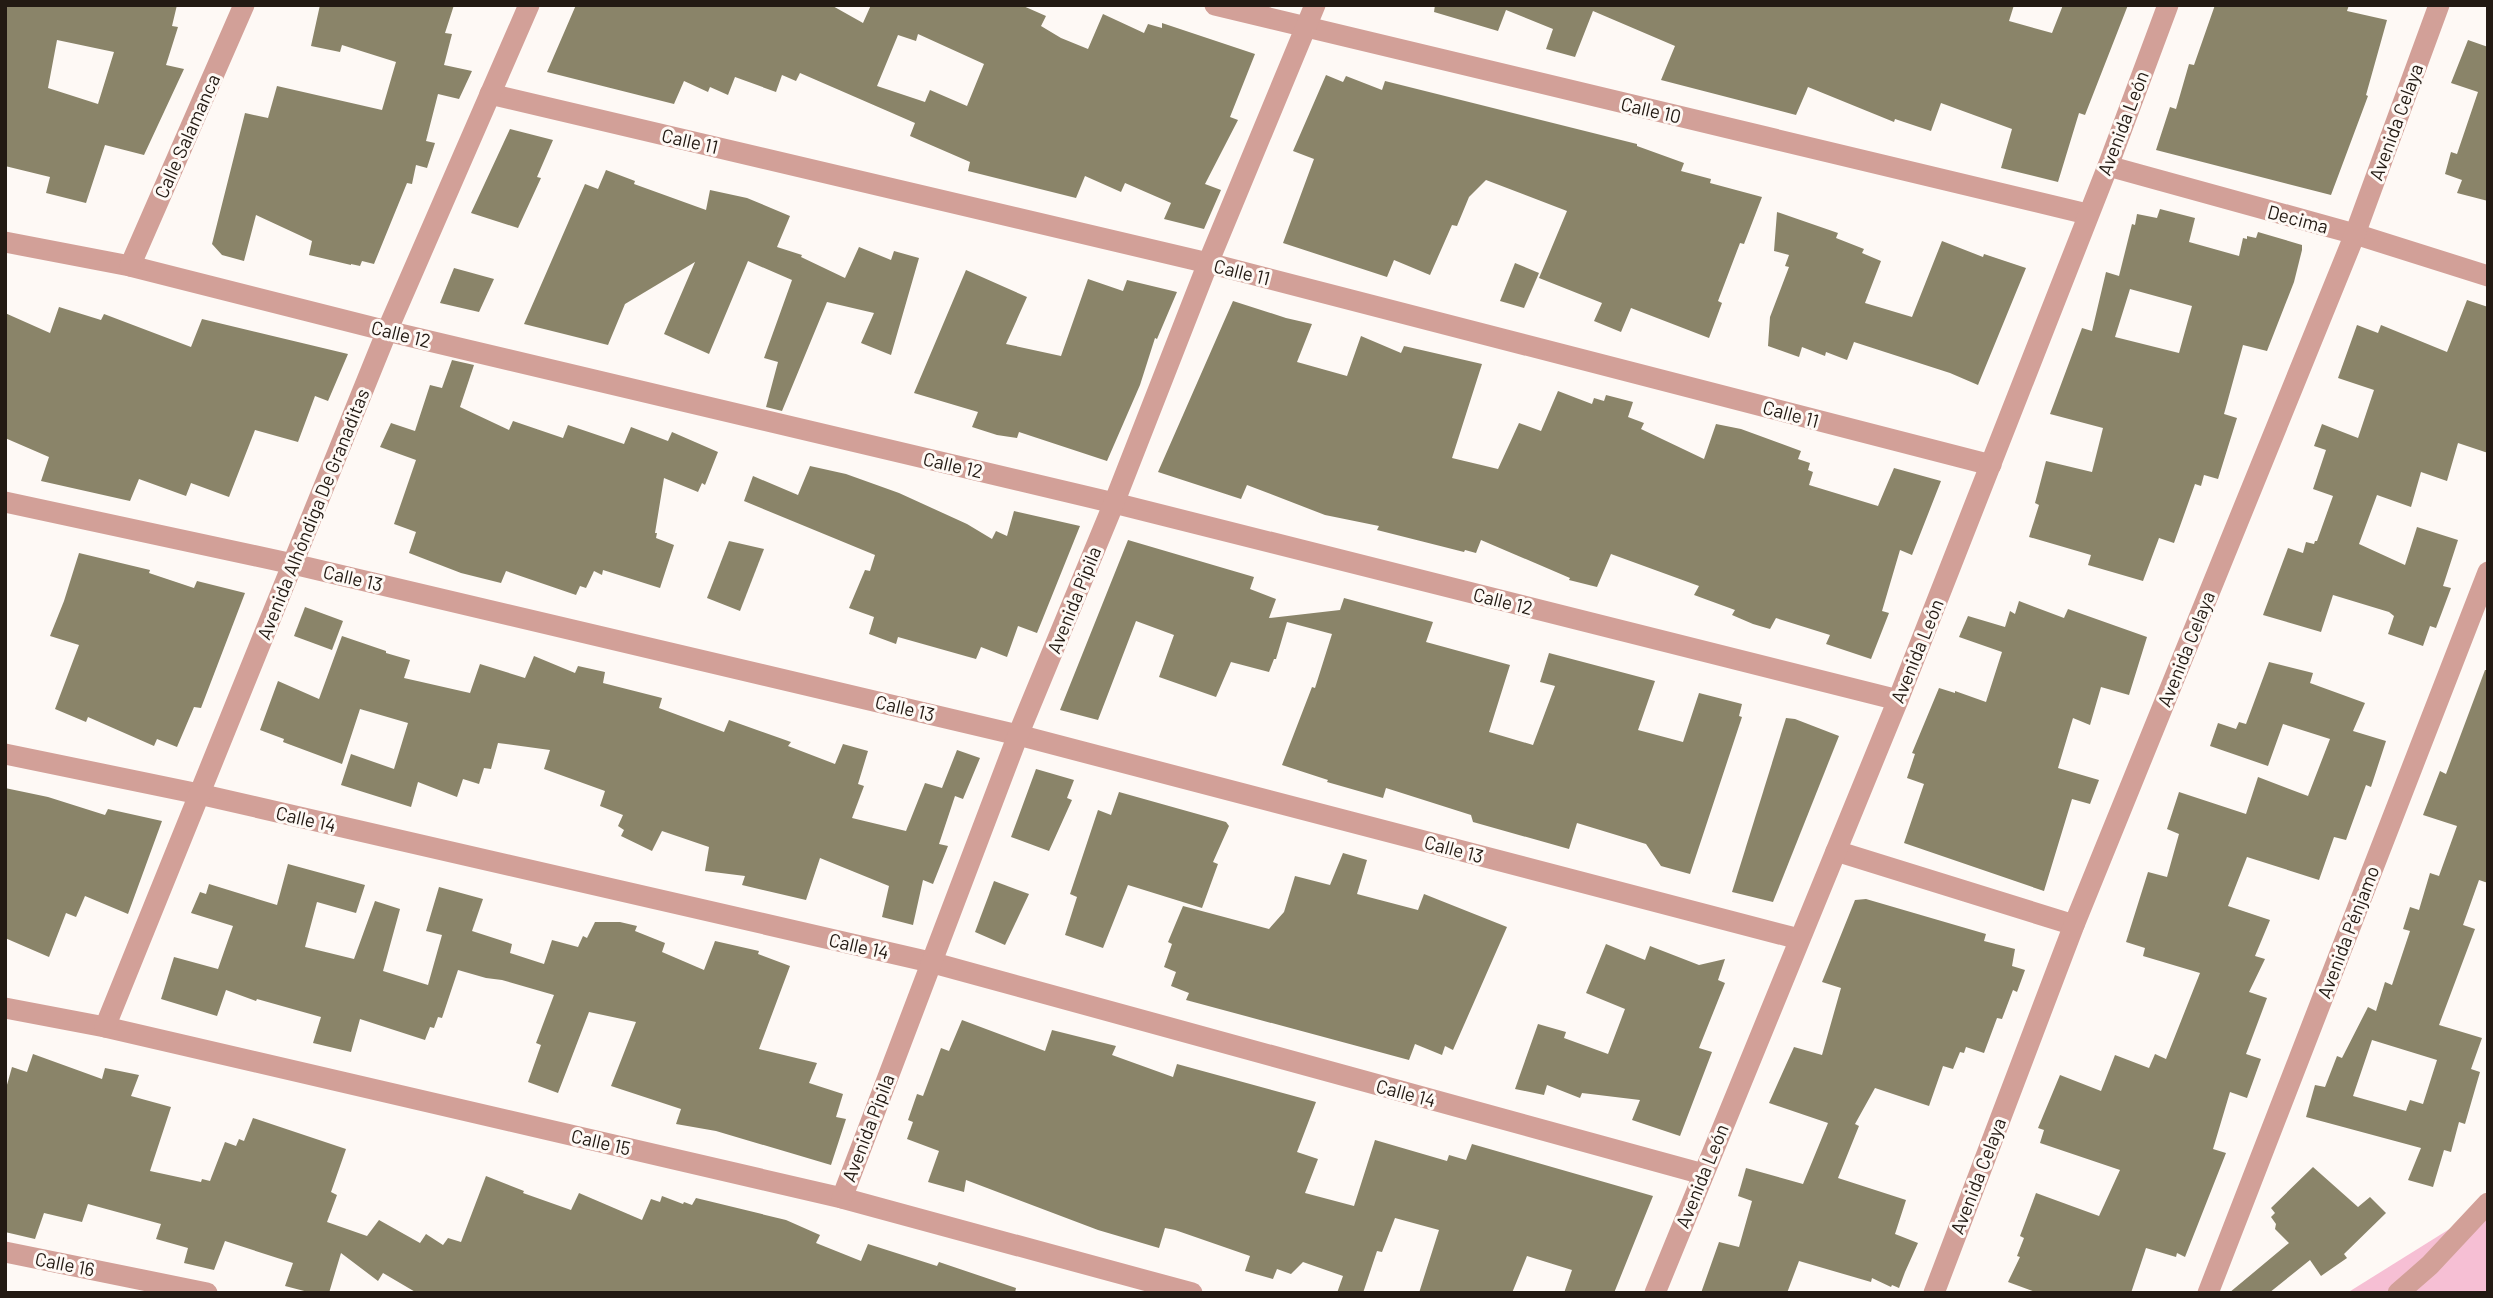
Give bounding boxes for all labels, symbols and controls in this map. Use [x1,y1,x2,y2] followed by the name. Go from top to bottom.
[2364,60,2427,183] street label: Avenida Celaya
[2092,67,2153,178] street label: Avenida León
[149,70,224,202] street label: Calle Salamanca
[1619,91,1684,128] street label: Calle 10
[660,123,721,158] street label: Calle 11
[2265,199,2331,238] street label: Decima
[1212,253,1273,290] street label: Calle 11
[369,315,433,352] street label: Calle 12
[252,385,374,643] street label: Avenida Alhóndiga De Granaditas
[1761,395,1822,432] street label: Calle 11
[921,446,985,483] street label: Calle 12
[1042,543,1105,657] street label: Avenida Pípila
[321,560,385,595] street label: Calle 13
[1471,582,1535,619] street label: Calle 12
[2152,588,2219,710] street label: Avenida Celaya
[1885,595,1948,706] street label: Avenida León
[873,690,937,725] street label: Calle 13
[274,800,338,837] street label: Calle 14
[1422,830,1486,867] street label: Calle 13
[2312,862,2383,1001] street label: Avenida Pénjamo
[827,927,891,964] street label: Calle 14
[836,1071,899,1185] street label: Avenida Pípila
[1374,1074,1439,1112] street label: Calle 14
[1945,1114,2010,1237] street label: Avenida Celaya
[1670,1120,1733,1231] street label: Avenida León
[569,1124,633,1159] street label: Calle 15
[33,1246,97,1281] street label: Calle 16

